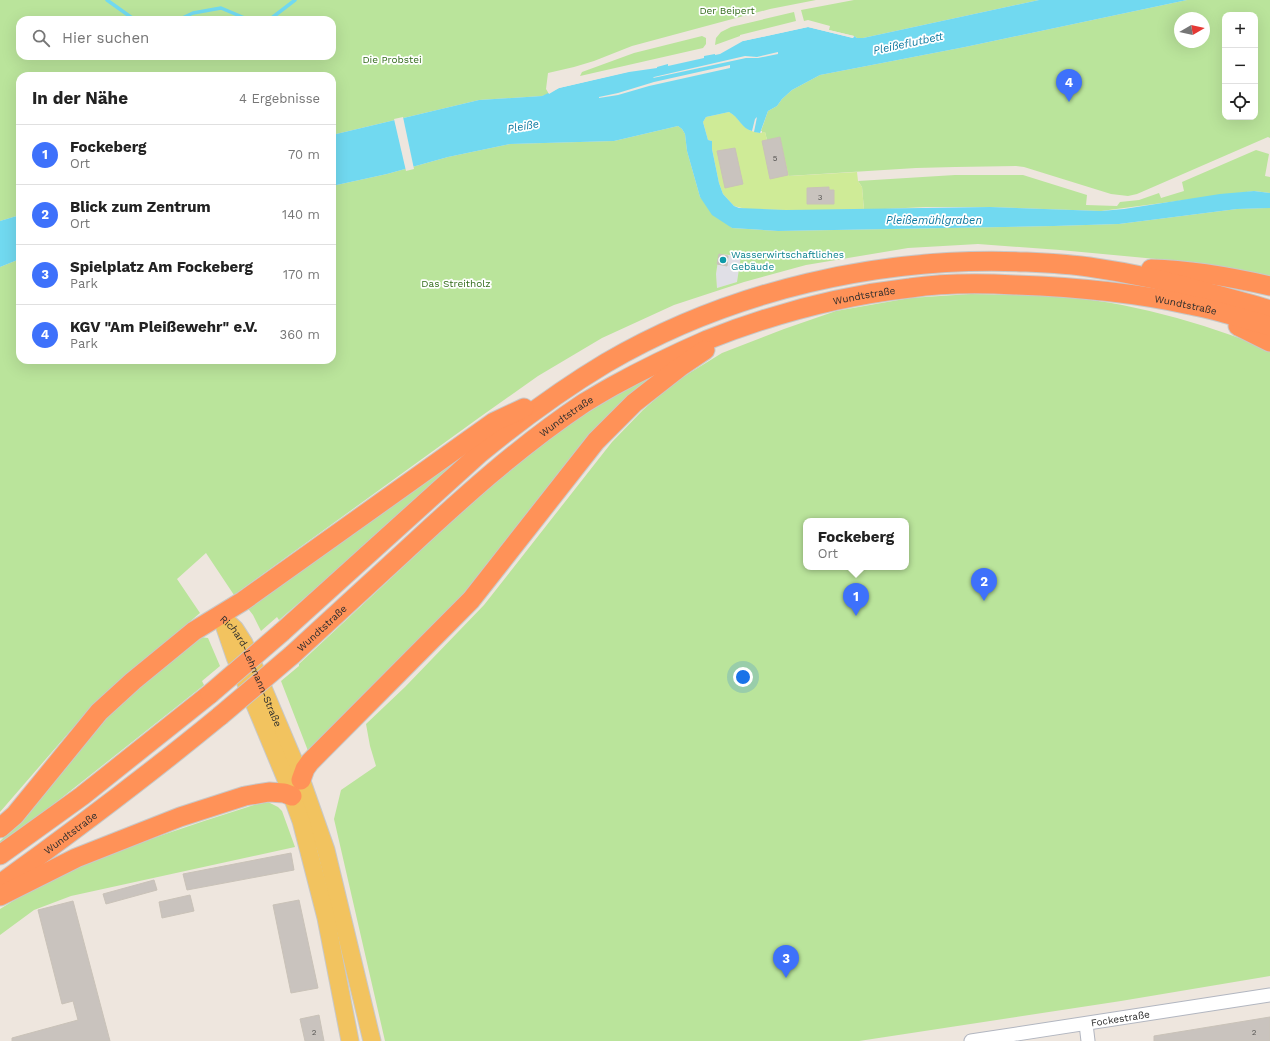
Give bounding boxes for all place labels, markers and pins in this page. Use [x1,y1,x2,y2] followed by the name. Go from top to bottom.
[1056,69,1082,102] pin: 4
[731,249,844,272] place label: Wasserwirtschaftliches Gebäude
[718,255,728,265] marker: Wasserwirtschaftliches Gebäude
[971,568,997,601] pin: 2
[843,583,869,616] pin: 1
[773,945,799,978] pin: 3

